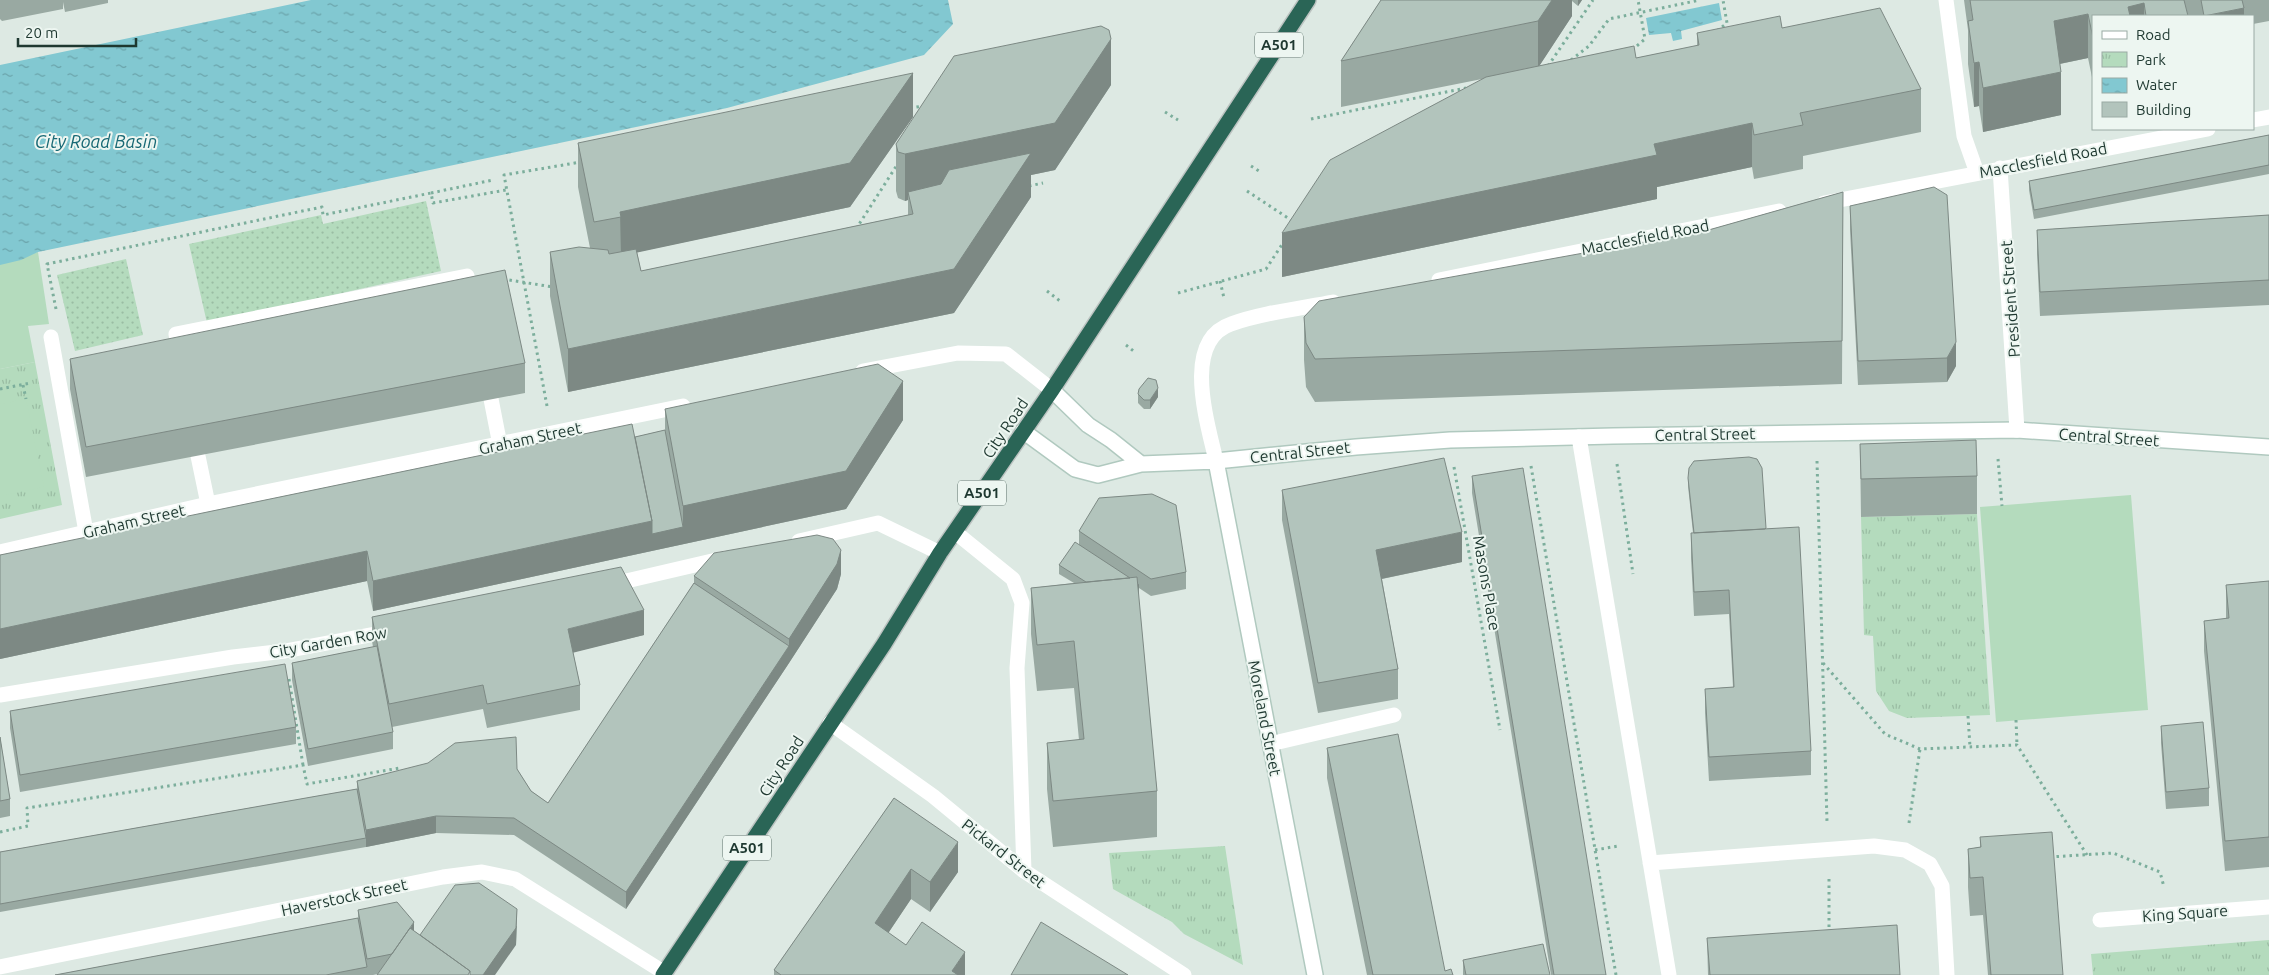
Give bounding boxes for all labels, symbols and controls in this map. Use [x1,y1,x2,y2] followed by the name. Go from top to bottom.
[18,15,135,47] scale bar
[2092,15,2254,130] legend
[25,24,58,41] text: 20 m
[2136,26,2171,43] text: Road
[1255,32,1303,58] road number: A501
[2136,51,2166,68] text: Park
[2136,76,2177,93] text: Water
[2136,101,2191,118] text: Building
[35,131,157,151] water label: City Road Basin
[1978,139,2108,181] street label: Macclesfield Road
[1580,216,1710,258] street label: Macclesfield Road
[1997,239,2023,358] street label: President Street
[978,395,1032,461] street label: City Road
[477,418,584,458] street label: Graham Street
[1654,424,1756,444] street label: Central Street
[2058,425,2161,450] street label: Central Street
[1249,438,1352,466] street label: Central Street
[958,480,1006,506] road number: A501
[81,500,188,542] street label: Graham Street
[1470,534,1504,632] street label: Masons Place
[268,623,389,661] street label: City Garden Row
[1245,659,1285,778] street label: Moreland Street
[755,732,807,800] street label: City Road
[959,815,1050,892] street label: Pickard Street
[723,836,771,860] road number: A501
[279,875,409,919] street label: Haverstock Street
[2142,901,2228,925] street label: King Square

